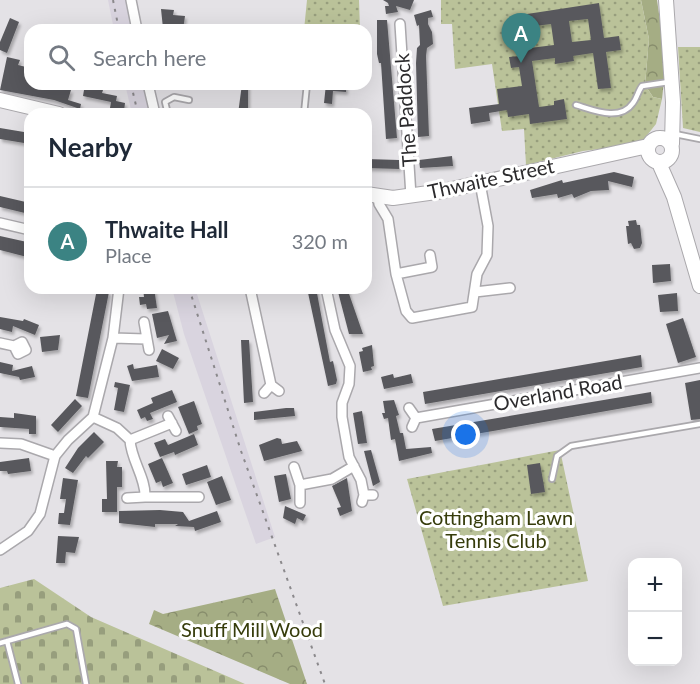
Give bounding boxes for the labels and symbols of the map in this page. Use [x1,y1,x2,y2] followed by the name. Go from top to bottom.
[502,14,540,63] pin: A
[389,52,421,168] street label: The Paddock
[425,153,556,203] street label: Thwaite Street
[492,369,624,415] street label: Overland Road
[451,420,480,449] your location
[419,505,573,552] park label: Cottingham Lawn Tennis Club
[181,617,323,641] park label: Snuff Mill Wood

